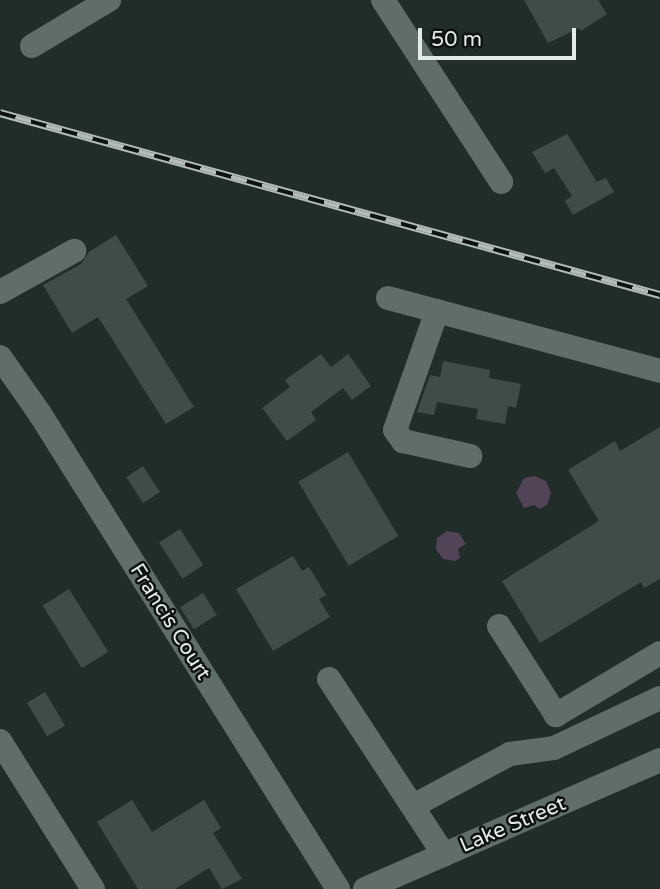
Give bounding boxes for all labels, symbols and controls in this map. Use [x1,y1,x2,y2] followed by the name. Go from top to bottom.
[422,14,580,58] scale bar
[431,27,482,52] text: 50 m
[124,559,216,685] street label: Francis Court
[456,791,570,859] street label: Lake Street

